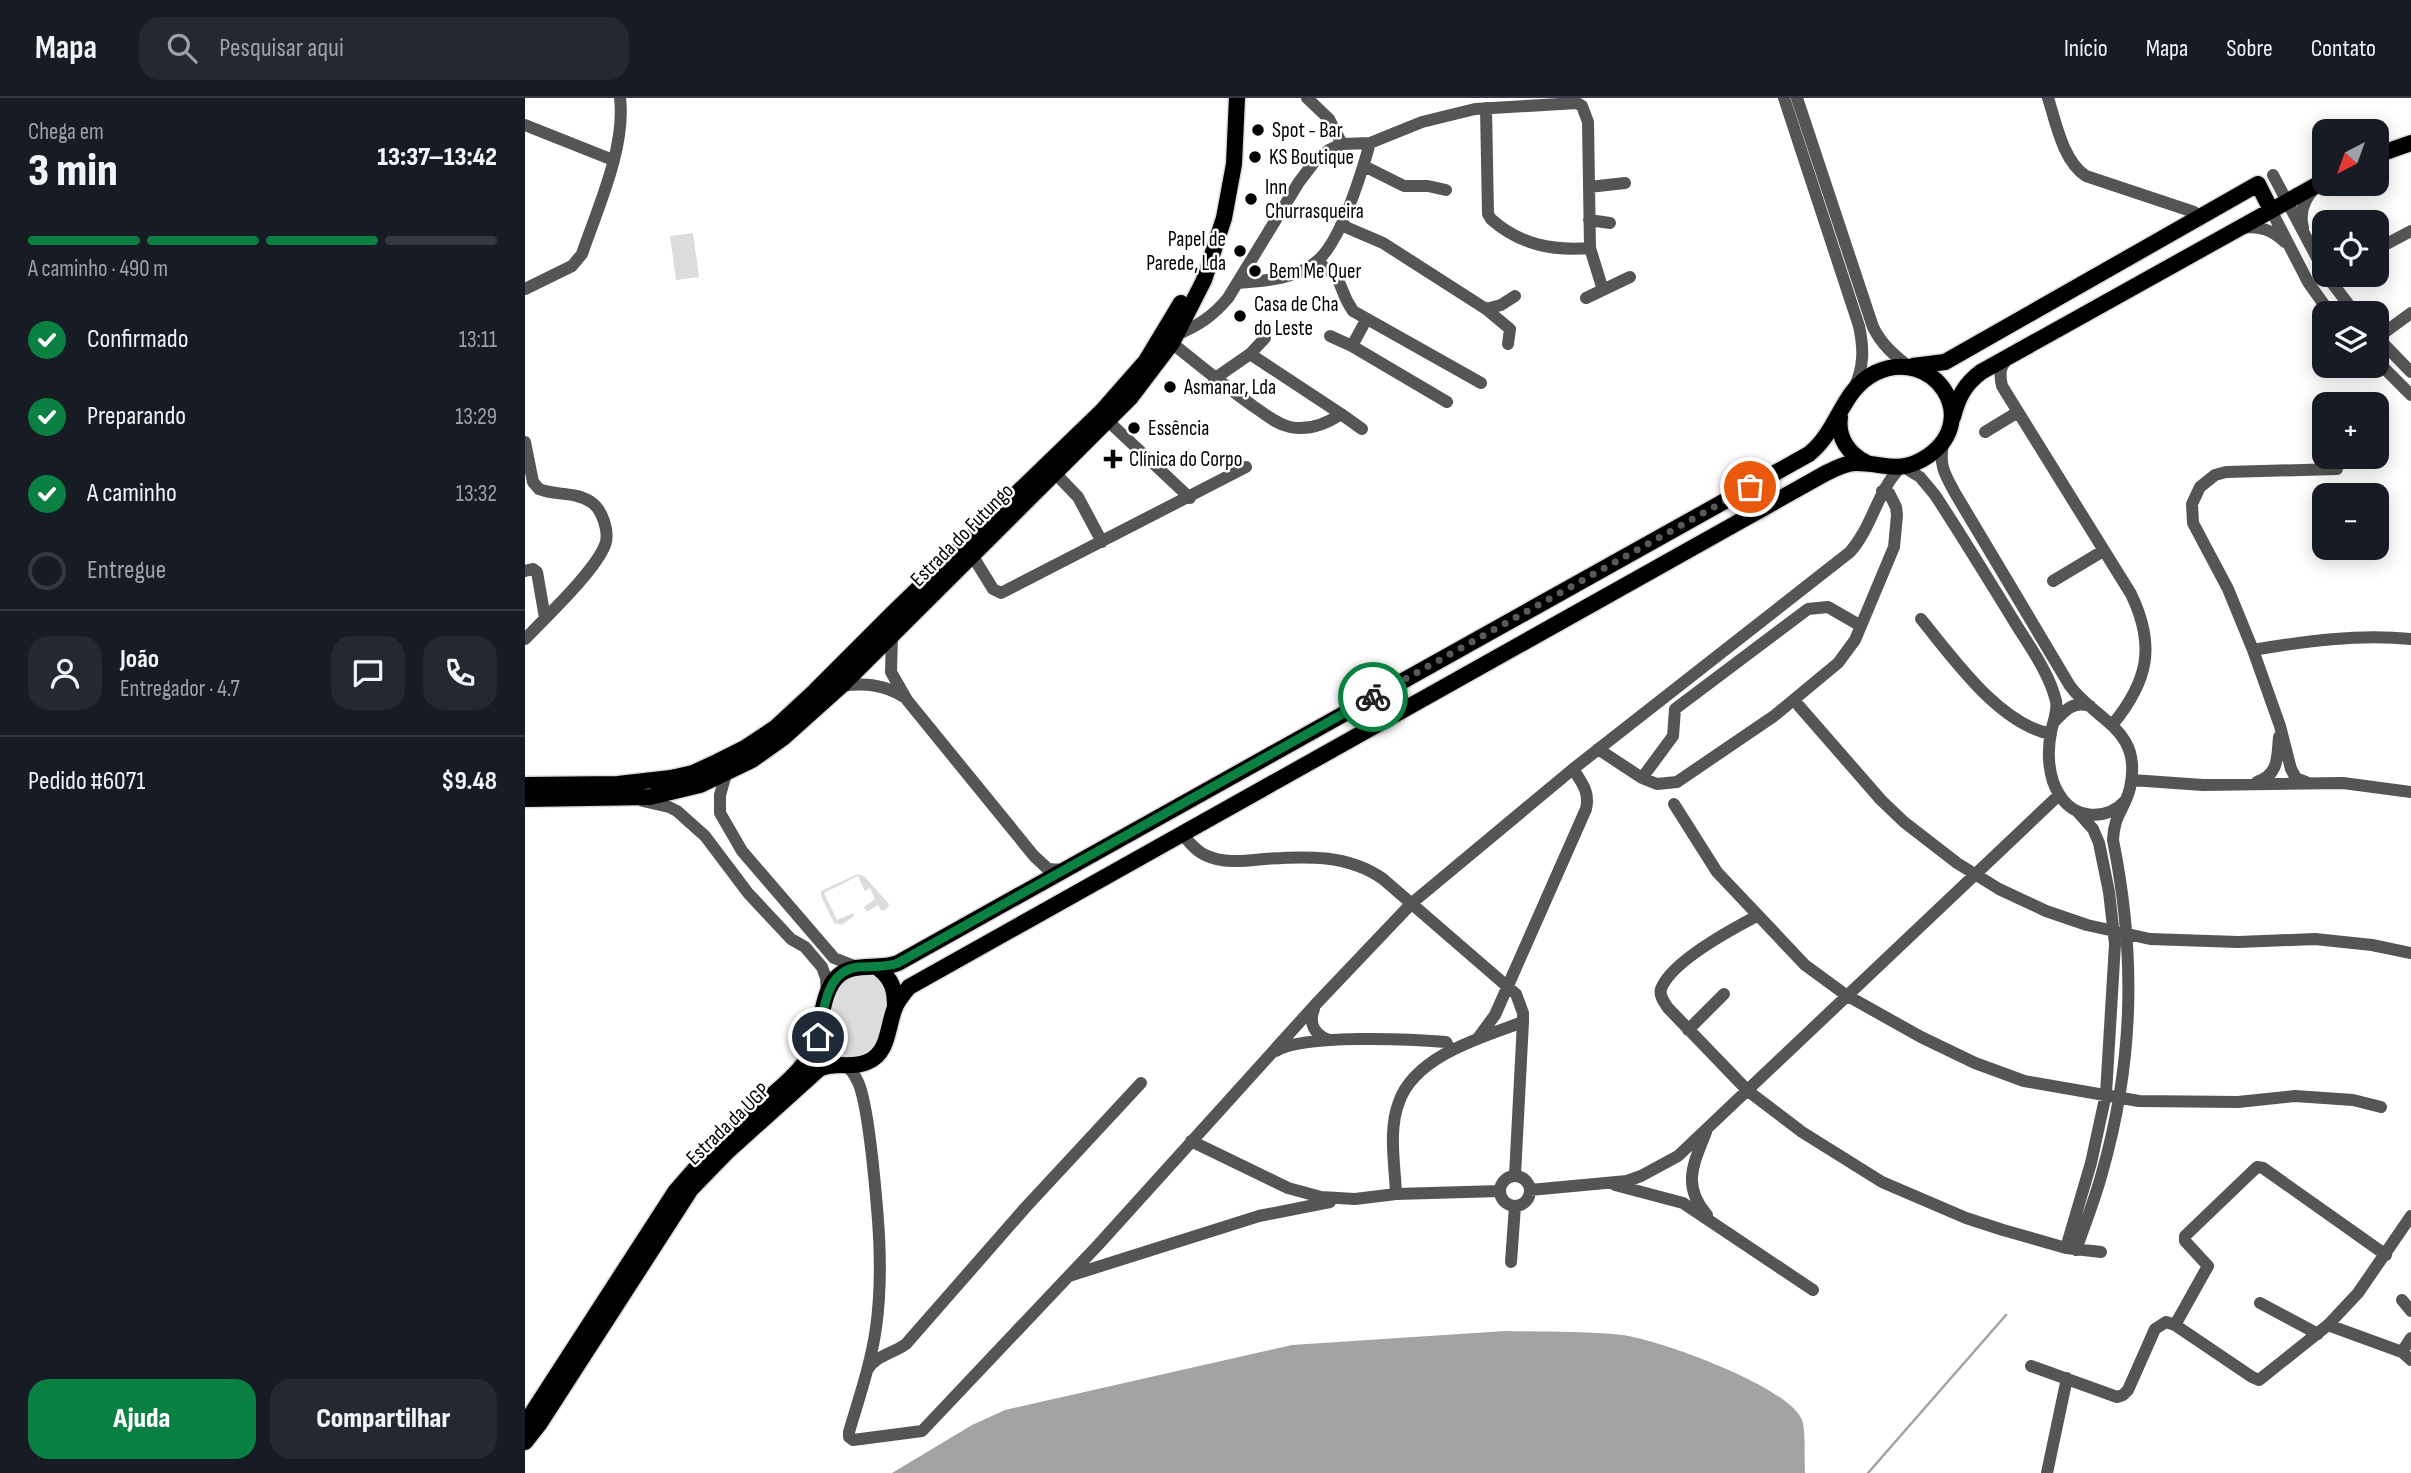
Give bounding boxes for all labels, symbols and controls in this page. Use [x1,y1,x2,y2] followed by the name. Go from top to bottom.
[139,17,629,80] search box
[35,28,97,68] text: Mapa
[163,29,201,67] icon: search
[219,33,344,64] text: Pesquisar aqui
[2064,34,2108,63] text: Início
[2146,34,2188,63] text: Mapa
[2226,34,2273,63] text: Sobre
[2311,34,2376,63] text: Contato
[28,118,104,146] text: Chega em
[1272,118,1343,143] place label: Spot - Bar
[2312,119,2389,196] north arrow
[2312,119,2389,560] map controls
[1250,122,1266,138] marker: Spot - Bar
[377,142,497,173] text: 13:37–13:42
[28,144,118,199] text: 3 min
[1269,145,1354,170] place label: KS Boutique
[1247,149,1263,165] marker: KS Boutique
[1265,175,1364,224] place label: Inn Churrasqueira
[1243,191,1259,207] marker: Inn Churrasqueira
[2312,210,2389,287] button: locate
[1146,227,1226,276] place label: Papel de Parede, Lda
[1232,243,1248,259] marker: Papel de Parede, Lda
[28,255,168,283] text: A caminho · 490 m
[1269,259,1361,284] place label: Bem Me Quer
[1247,263,1263,279] marker: Bem Me Quer
[1254,292,1339,341] place label: Casa de Cha do Leste
[2312,301,2389,378] button: layers
[1232,308,1248,324] marker: Casa de Cha do Leste
[28,321,66,359] icon: check
[87,324,188,355] text: Confirmado
[459,326,497,354] text: 13:11
[1183,375,1276,400] place label: Asmanar, Lda
[1162,379,1178,395] marker: Asmanar, Lda
[2312,392,2389,469] button: +
[28,398,66,436] icon: check
[87,401,186,432] text: Preparando
[455,403,497,431] text: 13:29
[1148,416,1209,441] place label: Essência
[1126,420,1142,436] marker: Essência
[1129,447,1242,472] place label: Clínica do Corpo
[1103,449,1123,469] marker: Clínica do Corpo
[1720,457,1780,517] pin
[1731,468,1769,506] icon: bag
[28,475,66,513] icon: check
[87,478,177,509] text: A caminho
[905,478,1019,592] street label: Estrada do Futungo
[456,480,497,508] text: 13:32
[2312,483,2389,560] button: −
[87,555,166,586] text: Entregue
[28,636,102,710] button: person
[331,636,405,710] button: chat
[423,636,497,710] button: phone
[120,644,159,675] text: João
[1338,662,1408,732] courier
[120,675,240,703] text: Entregador · 4.7
[1354,678,1392,716] icon: bike
[28,766,145,797] text: Pedido #6071
[441,766,497,797] text: $9.48
[788,1007,848,1067] pin
[799,1018,837,1056] icon: home
[681,1078,775,1170] street label: Estrada da UGP
[28,1379,256,1459] button: Ajuda
[270,1379,497,1459] button: Compartilhar

